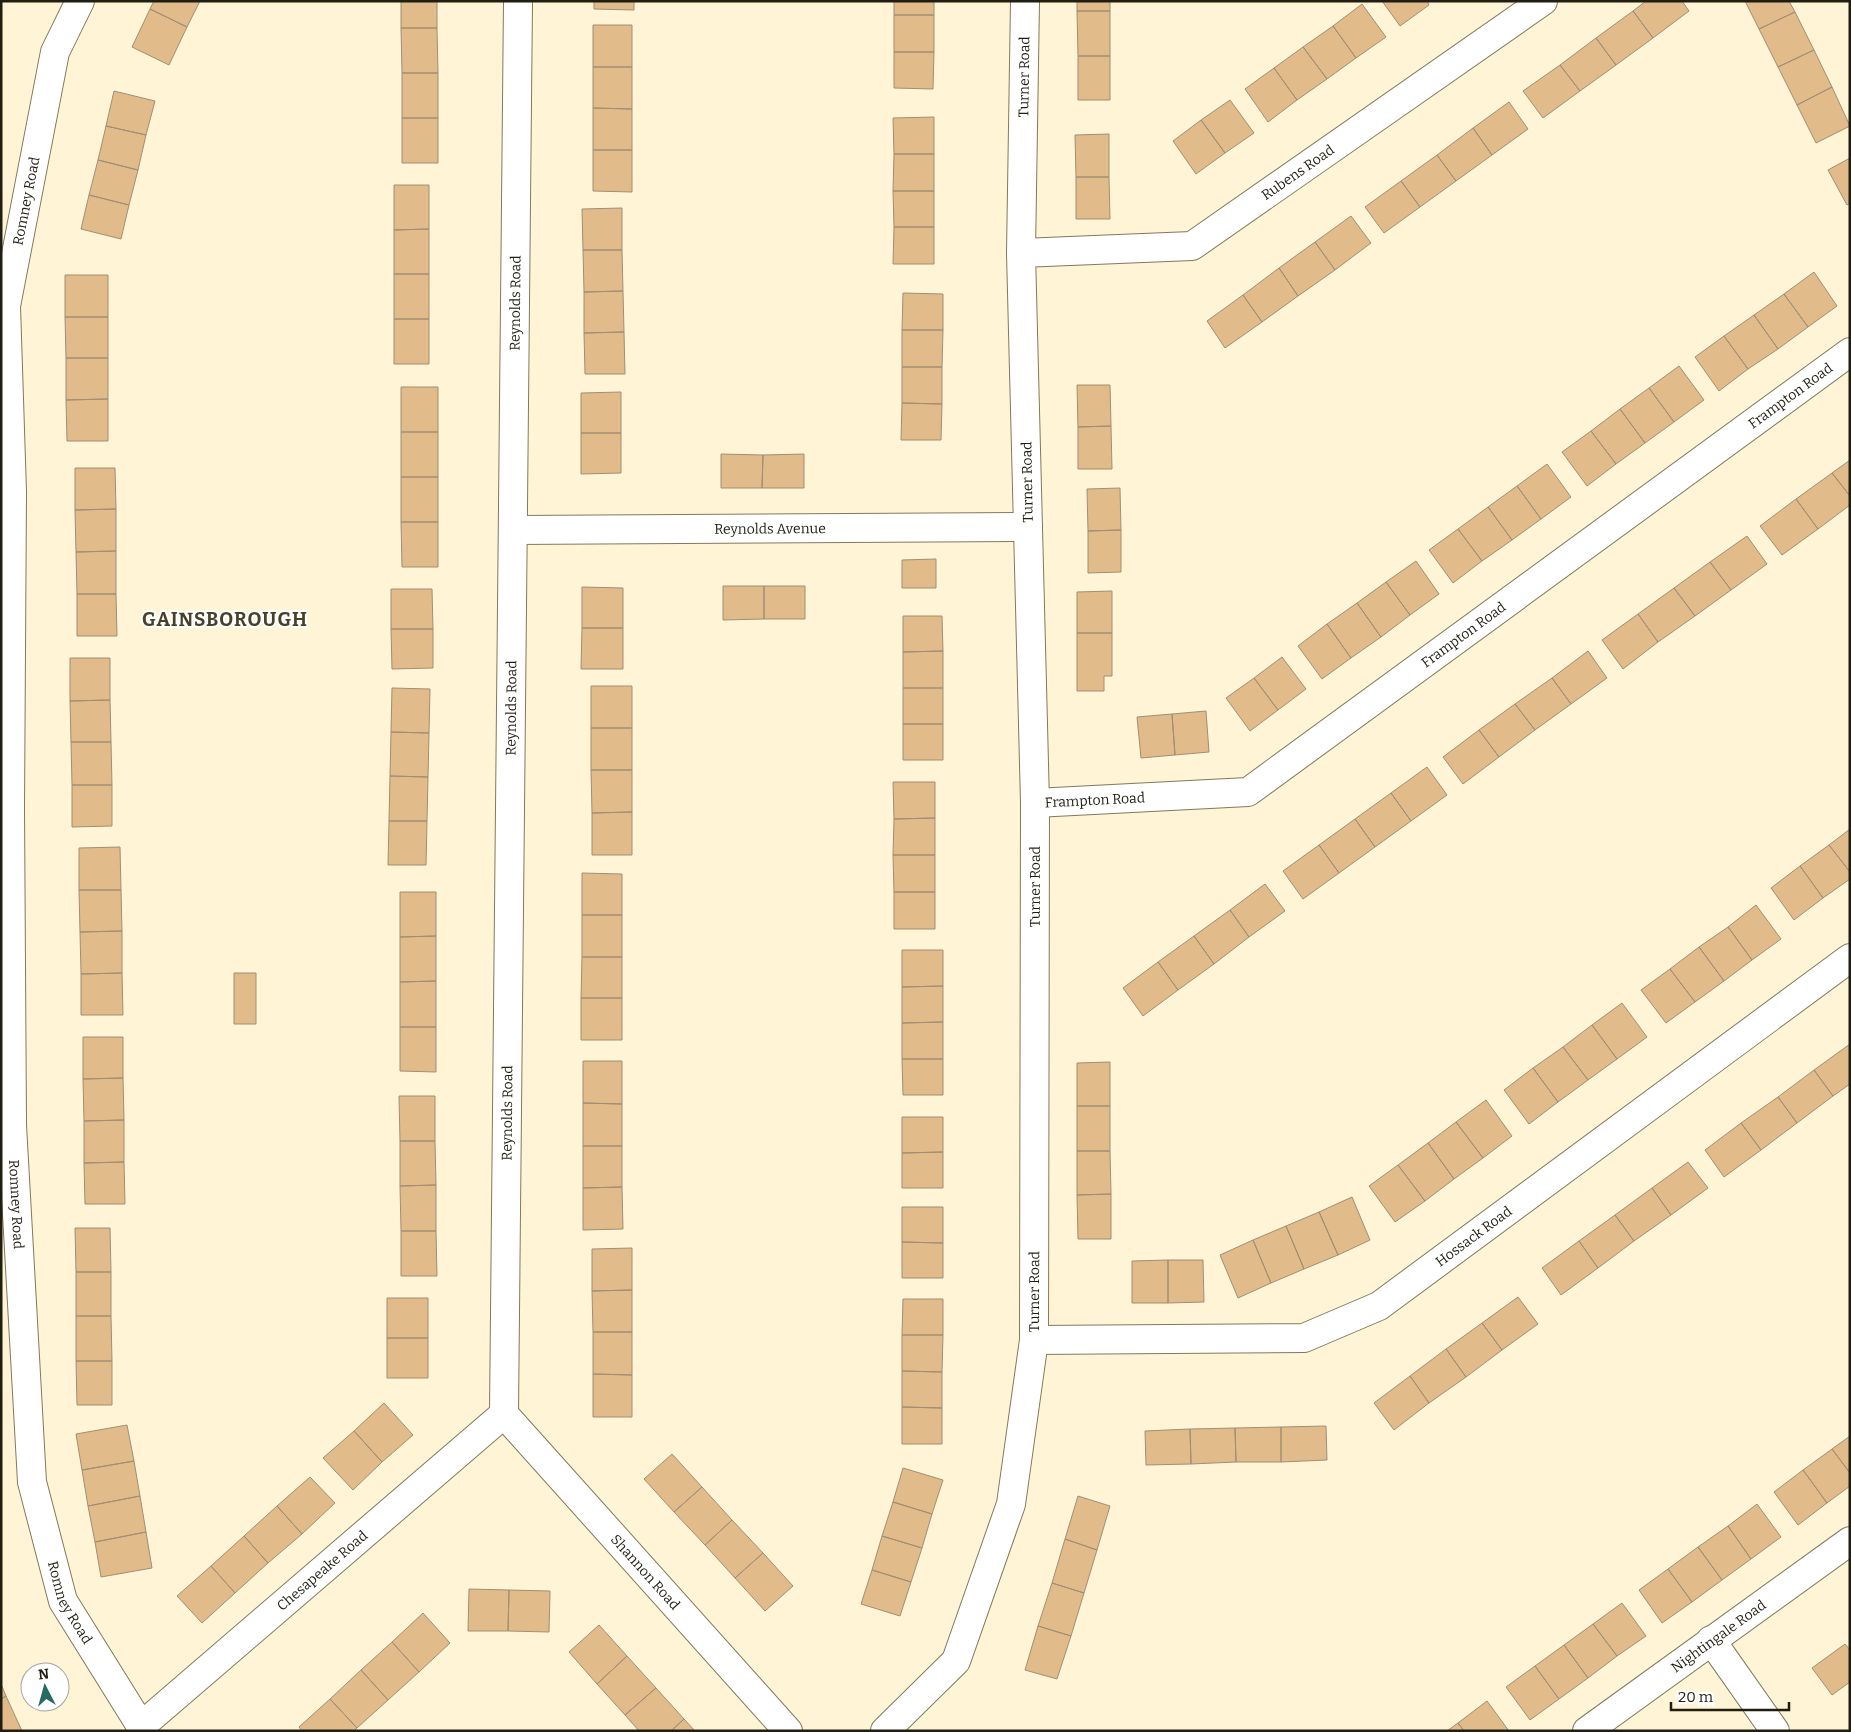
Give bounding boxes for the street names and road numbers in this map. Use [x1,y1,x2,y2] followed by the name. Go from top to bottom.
[1015,36,1033,118] street label: Turner Road
[1258,141,1338,204] street label: Rubens Road
[10,155,43,247] street label: Romney Road
[507,255,524,351] street label: Reynolds Road
[1745,360,1836,433] street label: Frampton Road
[1018,441,1037,523] street label: Turner Road
[714,520,826,538] street label: Reynolds Avenue
[1418,599,1509,672] street label: Frampton Road
[503,660,520,756] street label: Reynolds Road
[1044,789,1146,811] street label: Frampton Road
[1027,846,1044,927] street label: Turner Road
[499,1065,516,1161] street label: Reynolds Road
[5,1159,27,1250] street label: Romney Road
[1432,1203,1515,1270] street label: Hossack Road
[1026,1251,1043,1332] street label: Turner Road
[274,1527,371,1615] street label: Chesapeake Road
[607,1531,683,1613] street label: Shannon Road
[44,1559,96,1647] street label: Romney Road
[1668,1597,1769,1676] street label: Nightingale Road

